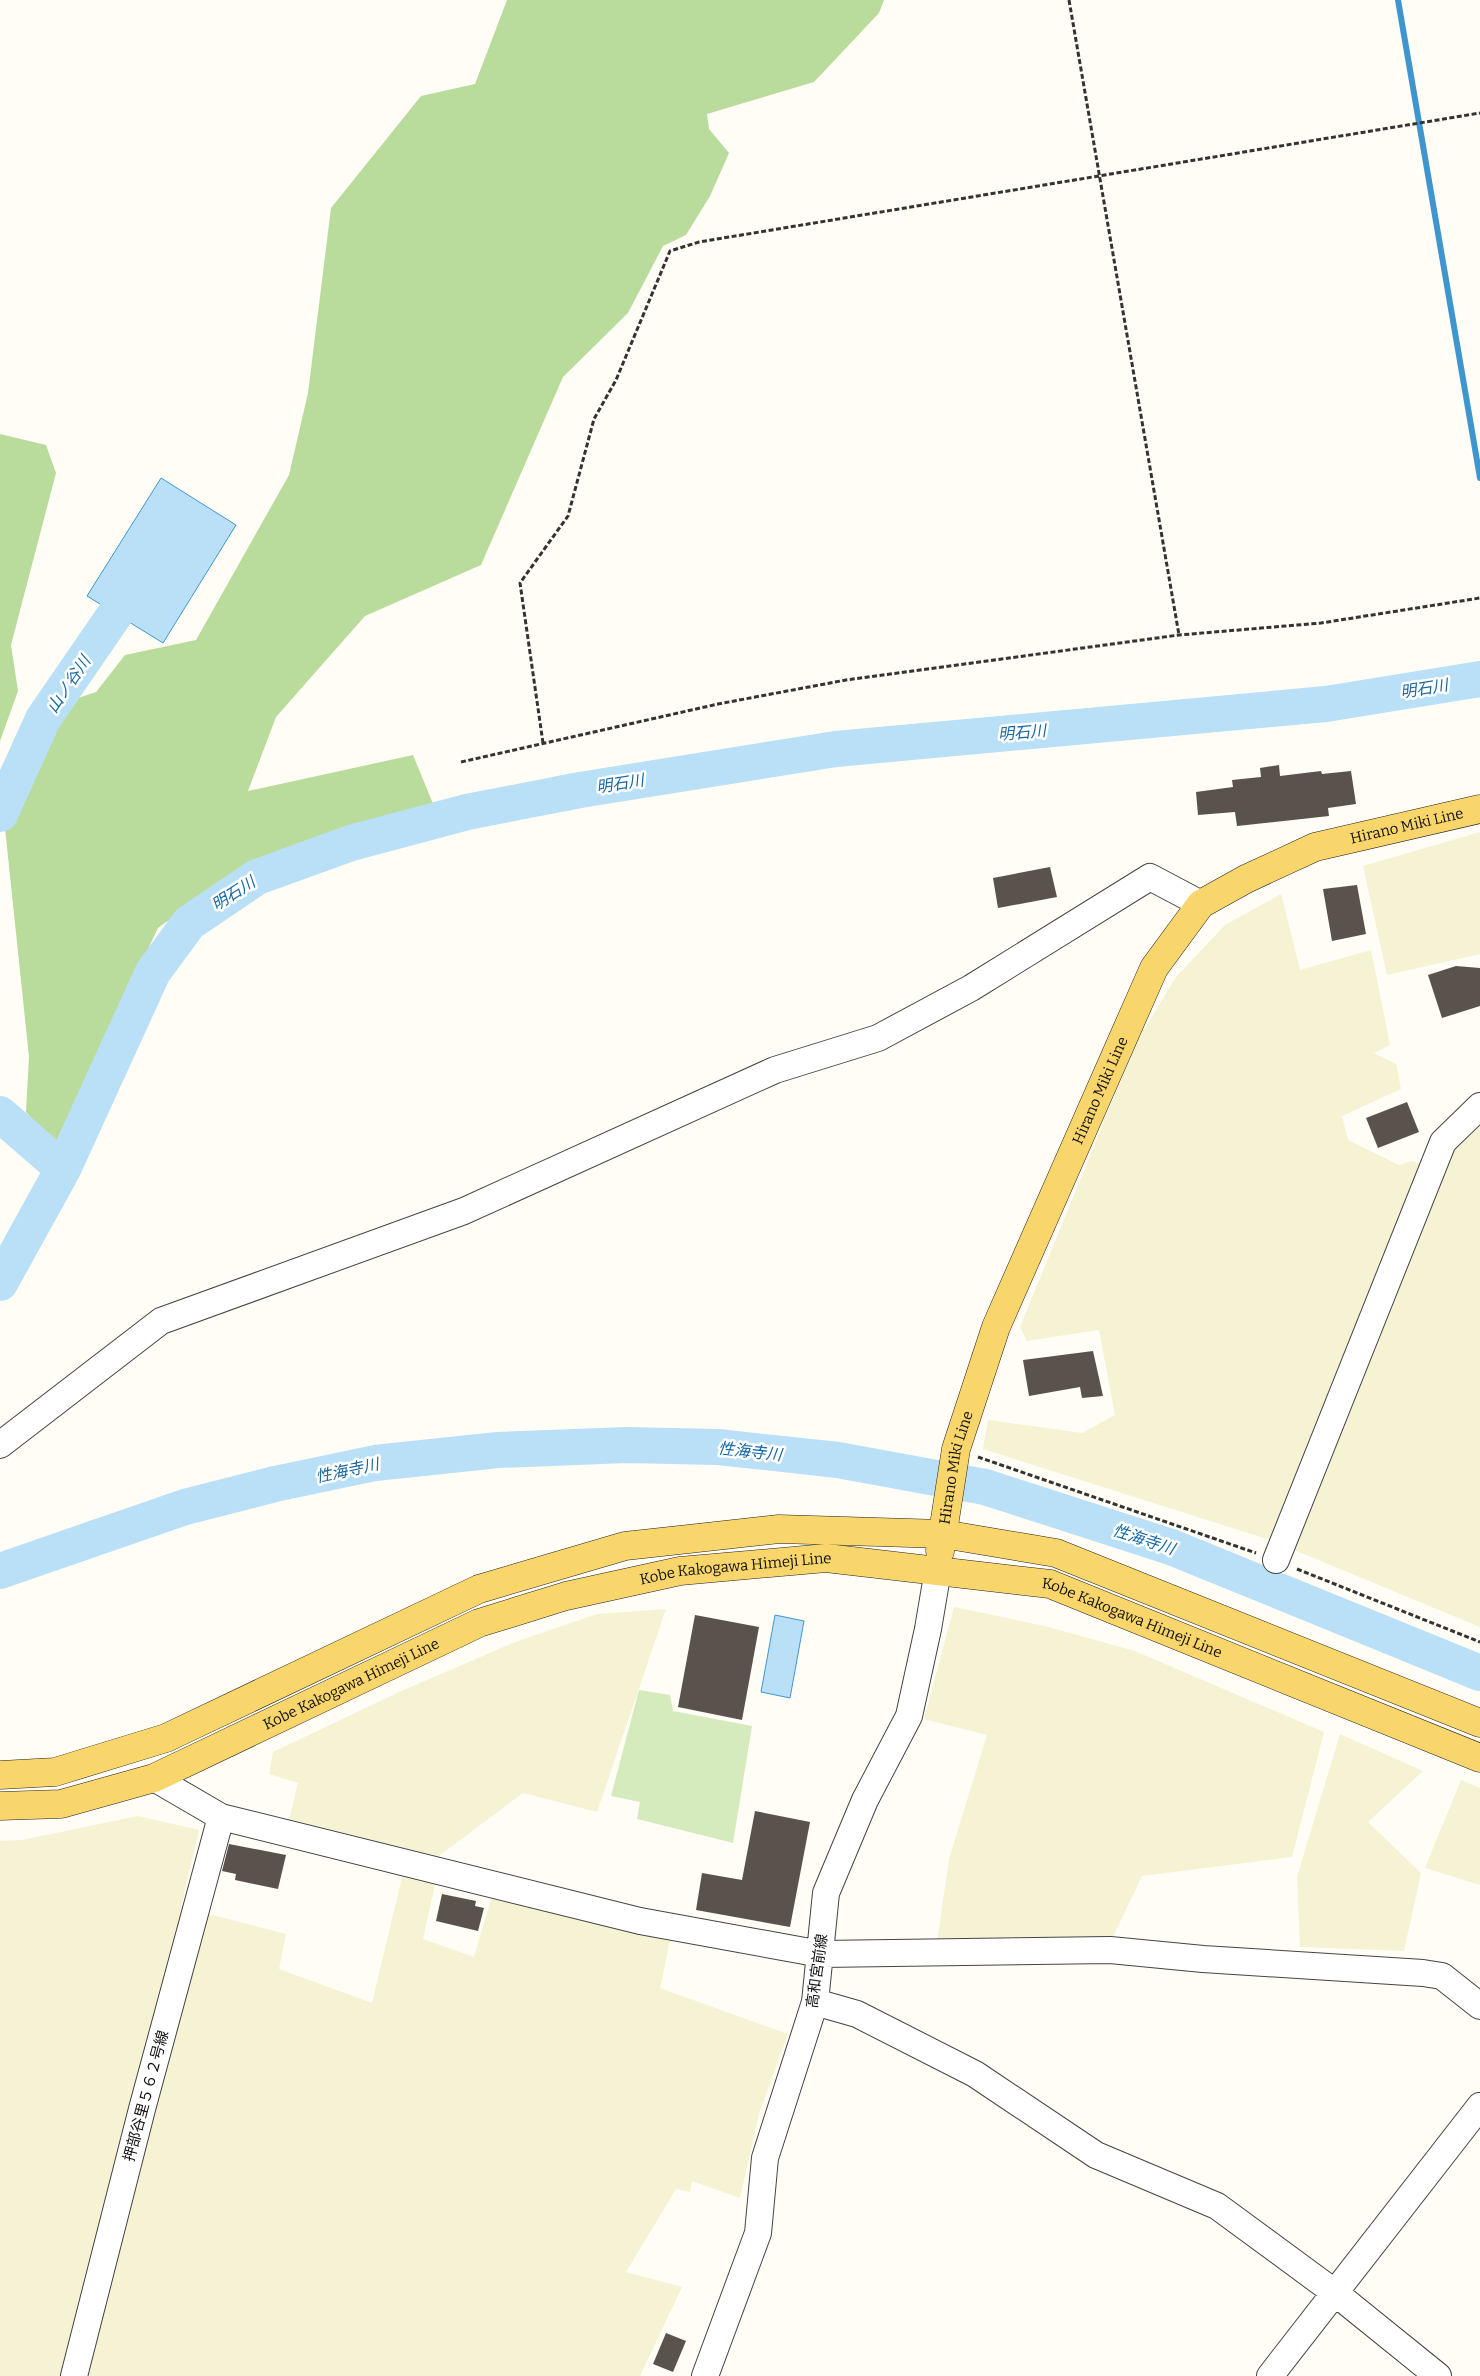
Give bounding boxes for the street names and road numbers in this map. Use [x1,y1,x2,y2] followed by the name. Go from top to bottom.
[1348,804,1465,848] street label: Hirano Miki Line
[1069,1034,1132,1147] street label: Hirano Miki Line
[935,1408,977,1526] street label: Hirano Miki Line
[638,1549,832,1589] street label: Kobe Kakogawa Himeji Line
[1041,1574,1225,1662] street label: Kobe Kakogawa Himeji Line
[260,1634,442,1734] street label: Kobe Kakogawa Himeji Line
[803,1933,831,2009] street label: 高和宮前線
[120,2028,172,2164] street label: 押部谷里５６２号線

